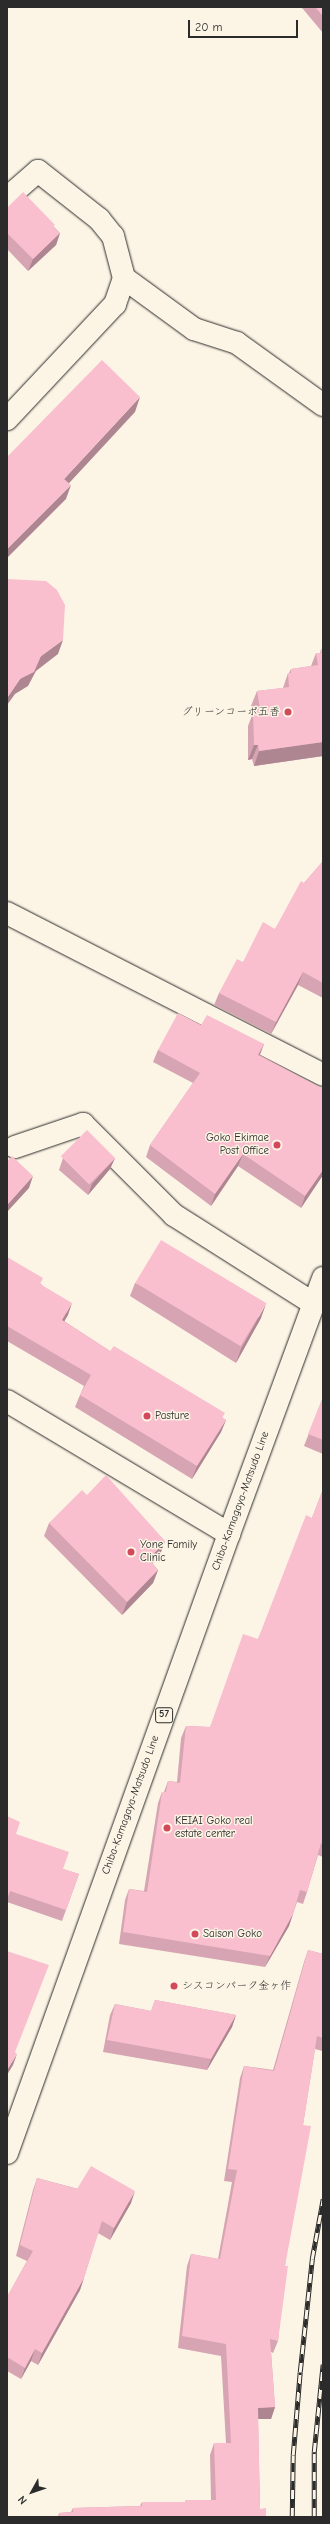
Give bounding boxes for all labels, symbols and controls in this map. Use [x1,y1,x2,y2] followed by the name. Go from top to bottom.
[190,12,300,38] scale bar
[195,20,223,34] text: 20 m
[181,705,280,719] place label: グリーンコーポ五香
[283,707,293,717] marker: グリーンコーポ五香
[206,1132,269,1158] place label: Goko Ekimae Post Office
[272,1140,282,1150] marker: Goko Ekimae Post Office
[155,1409,189,1423] place label: Pasture
[142,1411,152,1421] marker: Pasture
[210,1430,272,1572] street label: Chiba-Kamagaya-Matsudo Line
[140,1539,197,1565] place label: Yone Family Clinic
[125,1546,137,1558] marker: Yone Family Clinic
[155,1707,173,1723] road number: 57
[100,1734,162,1876] street label: Chiba-Kamagaya-Matsudo Line
[175,1815,253,1841] place label: KEIAI Goko real estate center
[162,1823,172,1833] marker: KEIAI Goko real estate center
[203,1927,262,1941] place label: Saison Goko
[190,1929,200,1939] marker: Saison Goko
[182,1979,292,1993] place label: シスコンパーク金ヶ作
[169,1981,179,1991] marker: シスコンパーク金ヶ作
[12,2472,52,2512] north arrow
[15,2493,30,2507] text: N

